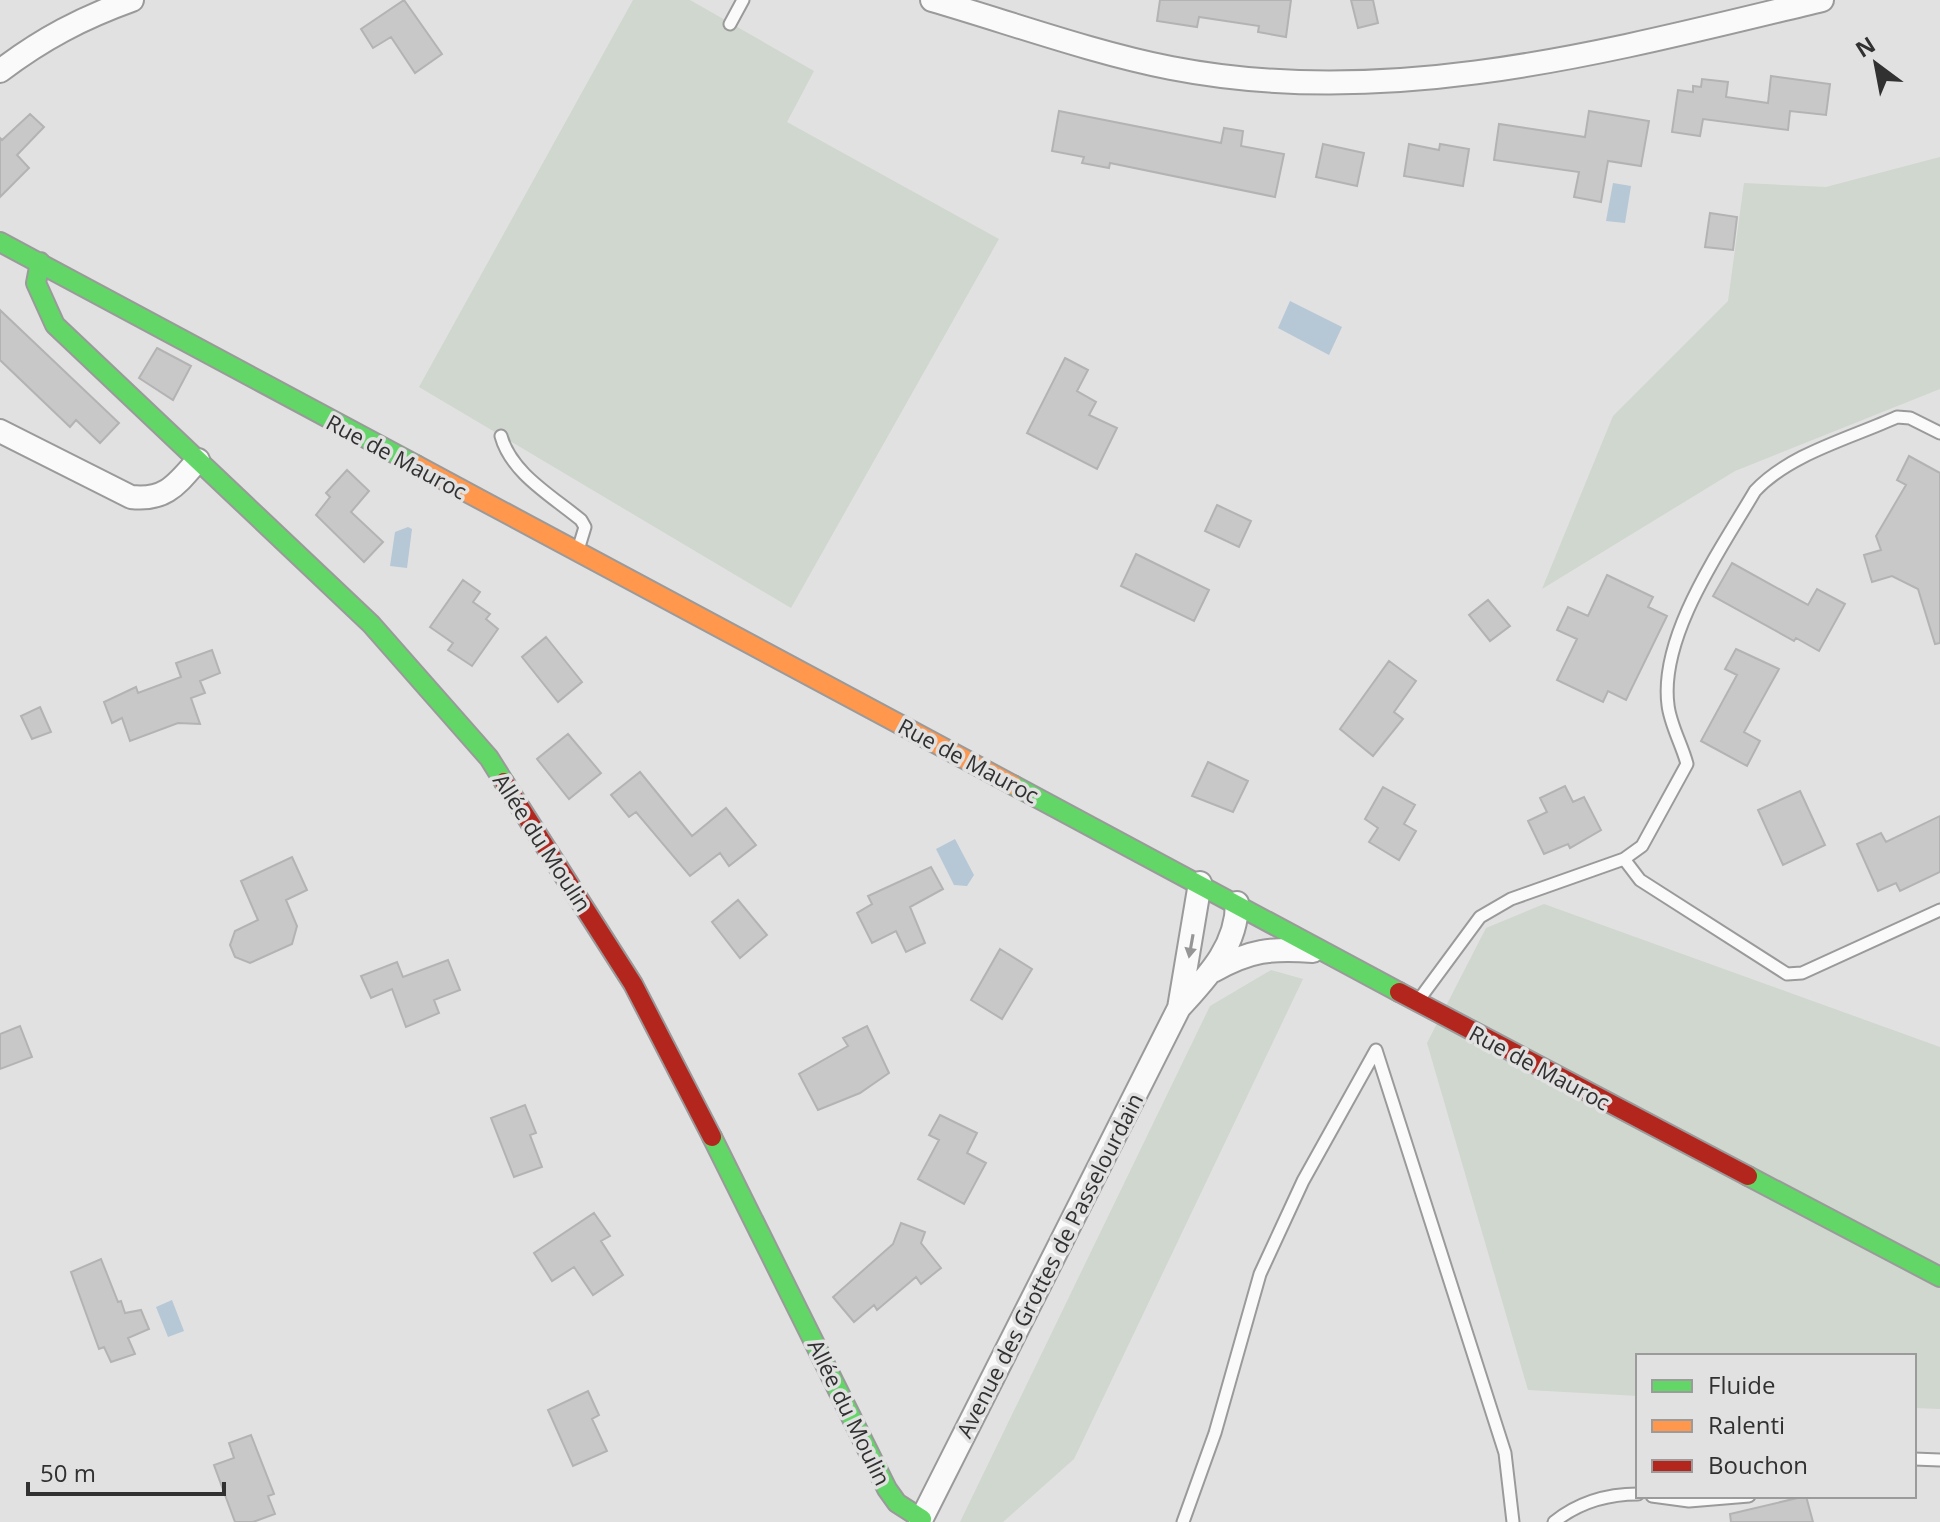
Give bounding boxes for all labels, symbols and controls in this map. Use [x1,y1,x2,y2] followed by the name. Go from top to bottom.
[1836,24,1916,104] north arrow
[1849,29,1880,64] text: N
[322,406,472,506] street label: Rue de Mauroc
[894,710,1044,810] street label: Rue de Mauroc
[487,767,599,917] street label: Allée du Moulin
[1184,933,1196,958] one-way arrow
[1465,1017,1615,1117] street label: Rue de Mauroc
[949,1088,1149,1442] street label: Avenue des Grottes de Passelourdain
[802,1334,898,1490] street label: Allée du Moulin
[1636,1354,1916,1498] legend
[1708,1368,1775,1401] text: Fluide
[1708,1408,1785,1441] text: Ralenti
[28,1446,224,1496] scale bar
[1708,1448,1808,1481] text: Bouchon
[40,1456,96,1489] text: 50 m

